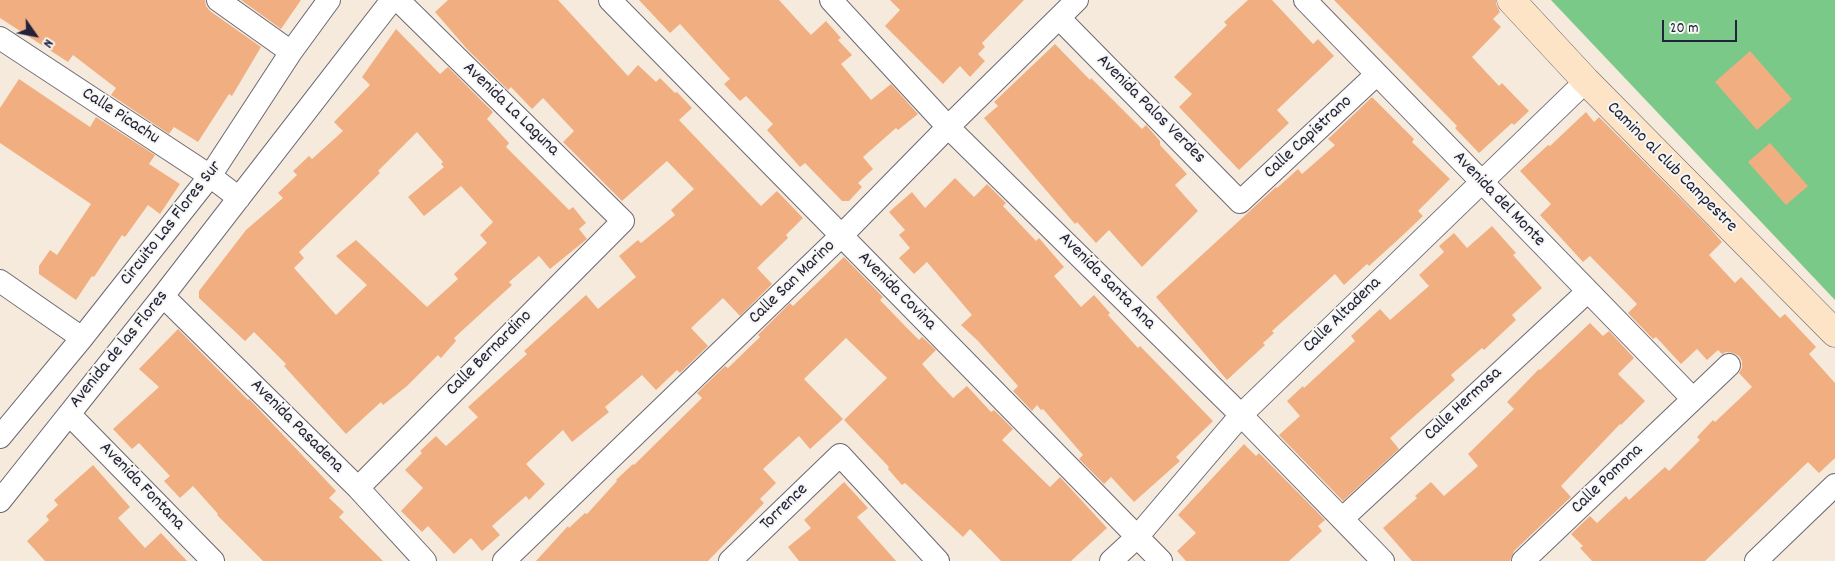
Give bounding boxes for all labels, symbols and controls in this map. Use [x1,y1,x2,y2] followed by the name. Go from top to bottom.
[10,10,60,60] north arrow
[1665,10,1740,42] scale bar
[1670,18,1698,40] text: 20 m
[37,35,58,52] text: N
[1091,51,1209,169] street label: Avenida Palos Verdes
[457,58,563,162] street label: Avenida La Laguna
[77,84,163,150] street label: Calle Picachu
[1260,92,1358,184] street label: Calle Capistrano
[1601,98,1741,238] street label: Camino al club Campestre
[1447,148,1549,252] street label: Avenida del Monte
[117,157,227,291] street label: Circuito Las Flores Sur
[1053,229,1159,335] street label: Avenida Santa Ana
[745,236,841,330] street label: Calle San Marino
[852,248,940,336] street label: Avenida Covina
[1299,273,1387,359] street label: Calle Altadena
[66,287,174,413] street label: Avenida de las Flores
[443,307,537,401] street label: Calle Bernardino
[1421,364,1507,446] street label: Calle Hermosa
[245,376,347,478] street label: Avenida Pasadena
[94,438,188,536] street label: Avenida Fontana
[1568,441,1648,519] street label: Calle Pomona
[757,480,813,536] street label: Torrence

